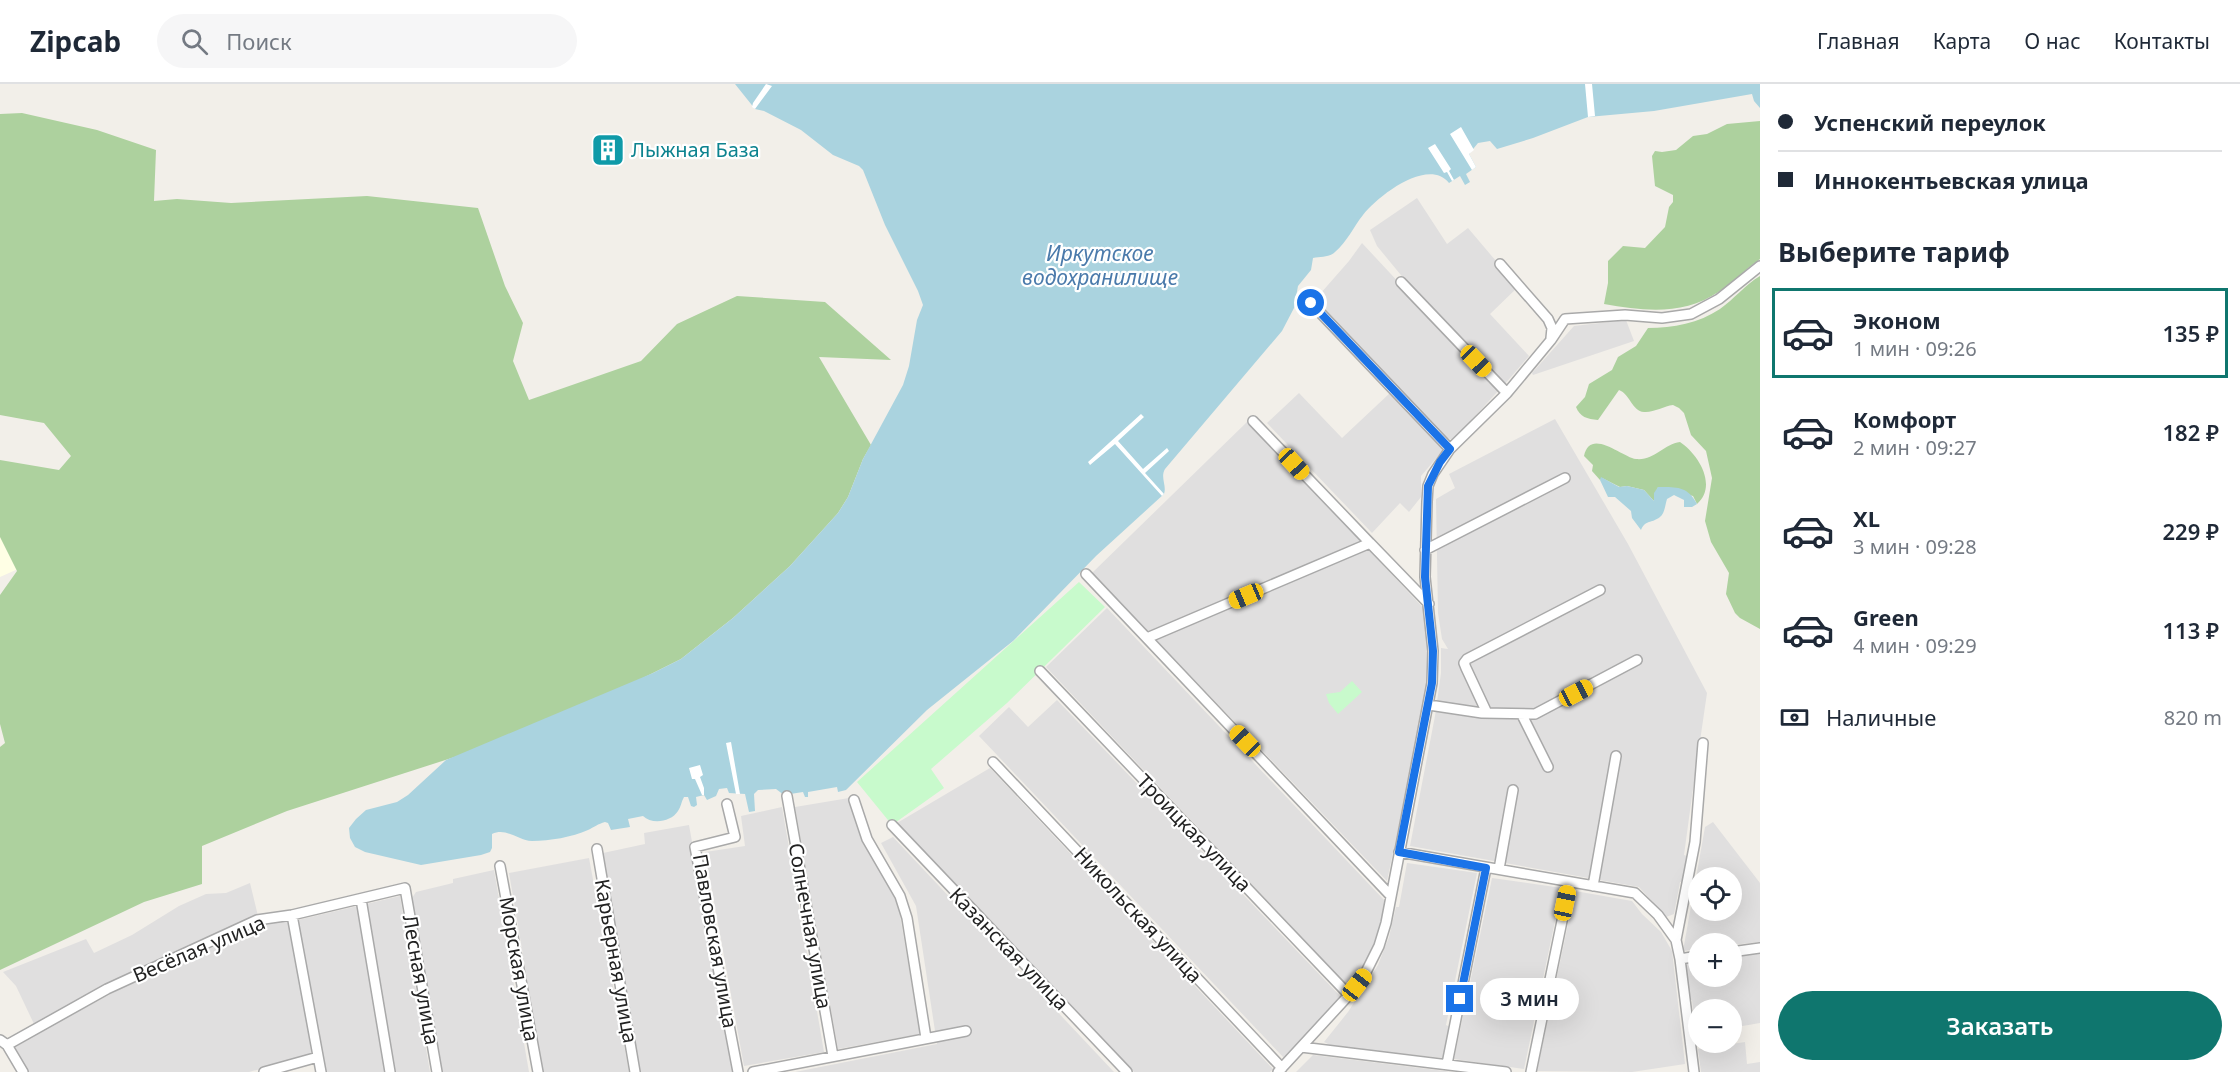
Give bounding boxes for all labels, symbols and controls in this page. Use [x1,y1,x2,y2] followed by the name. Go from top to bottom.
[157,14,577,68] search box
[30,22,121,60] text: Zipcab
[178,25,211,58] icon: search
[226,26,292,56] text: Поиск
[1817,27,1900,55] text: Главная
[1933,27,1991,55] text: Карта
[2024,27,2081,55] text: О нас
[2114,27,2210,55] text: Контакты
[1814,107,2046,137] text: Успенский переулок
[590,132,626,168] building icon: Лыжная База
[631,136,760,163] place label: Лыжная База
[1814,165,2089,195] text: Иннокентьевская улица
[1778,233,2010,270] text: Выберите тариф
[1022,239,1178,291] water label: Иркутское водохранилище
[1297,289,1324,316] route start
[1853,305,1941,335] text: Эконом
[1781,306,1835,360] icon: car
[2162,318,2219,348] text: 135 ₽
[1853,335,1977,362] text: 1 мин · 09:26
[1457,342,1495,380] car
[1853,404,1956,434] text: Комфорт
[1781,405,1835,459] icon: car
[2162,417,2219,447] text: 182 ₽
[1853,434,1977,461] text: 2 мин · 09:27
[1275,445,1313,483] car
[1853,503,1880,533] text: XL
[1781,504,1835,558] icon: car
[2162,516,2219,546] text: 229 ₽
[1853,533,1977,560] text: 3 мин · 09:28
[1226,581,1266,611] car
[1853,602,1919,632] text: Green
[1781,603,1835,657] icon: car
[2162,615,2219,645] text: 113 ₽
[1853,632,1977,659] text: 4 мин · 09:29
[1556,677,1596,709] car
[1778,701,1811,734] icon: cash
[1826,702,1936,732] text: Наличные
[2164,704,2222,731] text: 820 m
[1226,722,1264,760] car
[1131,768,1258,897] street label: Троицкая улица
[783,841,838,1011] street label: Солнечная улица
[1068,841,1208,988] street label: Никольская улица
[687,852,744,1030] street label: Павловская улица
[1688,867,1742,1053] map controls
[1688,867,1742,921] button: locate
[589,877,644,1045] street label: Карьерная улица
[944,881,1075,1016] street label: Казанская улица
[1552,884,1578,922] car
[493,894,546,1044] street label: Морская улица
[129,909,269,989] street label: Весёлая улица
[397,913,446,1047] street label: Лесная улица
[1688,933,1742,987] button: +
[1339,965,1375,1005] car
[1481,978,1580,1020] callout: 3 мин
[1446,985,1473,1012] route end
[1500,985,1559,1012] text: 3 мин
[1778,991,2222,1060] button: Заказать
[1688,999,1742,1053] button: −

